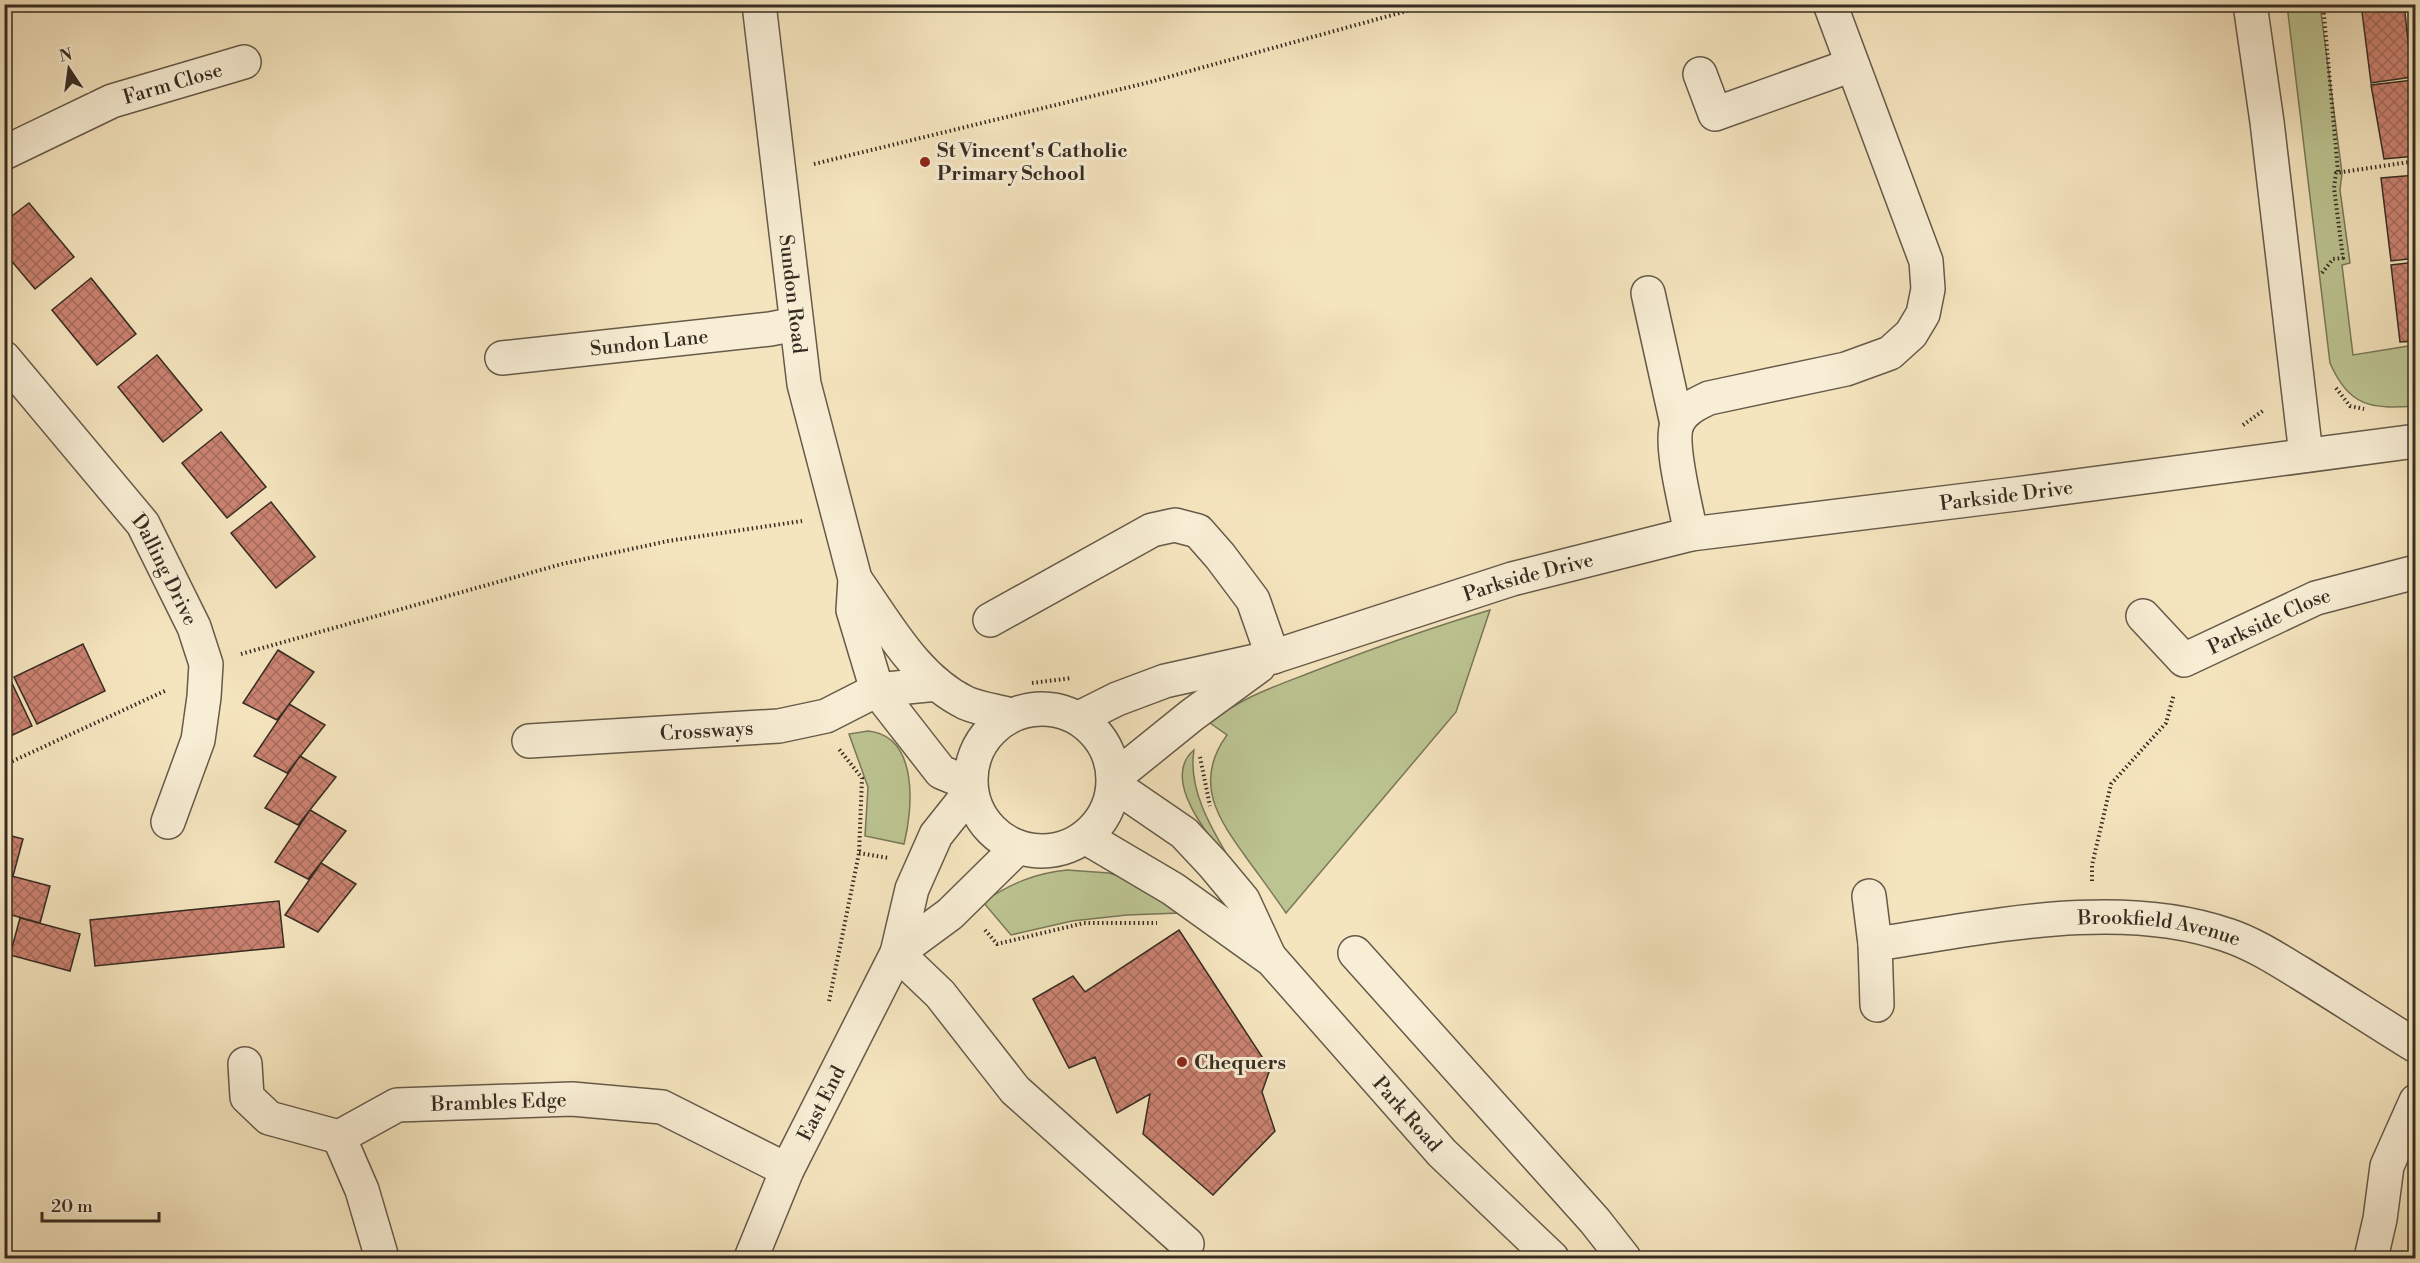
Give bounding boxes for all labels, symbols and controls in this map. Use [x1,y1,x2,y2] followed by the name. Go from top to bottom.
[39,39,99,99] north arrow
[57,44,75,67] text: N
[120,58,226,111] street label: Farm Close
[937,139,1128,187] place label: St Vincent's Catholic Primary School
[918,155,932,169] marker: St Vincent's Catholic Primary School
[772,233,811,356] street label: Sundon Road
[589,325,710,362] street label: Sundon Lane
[1938,476,2075,517] street label: Parkside Drive
[126,509,202,630] street label: Dalling Drive
[1460,548,1596,608] street label: Parkside Drive
[2204,584,2334,661] street label: Parkside Close
[659,717,754,747] street label: Crossways
[2076,906,2244,953] street label: Brookfield Avenue
[1194,1051,1286,1076] place label: Chequers
[1175,1055,1189,1069] marker: Chequers
[793,1061,852,1146] street label: East End
[1367,1072,1447,1158] street label: Park Road
[429,1088,567,1118] street label: Brambles Edge
[42,1185,159,1223] scale bar
[51,1195,93,1218] text: 20 m

